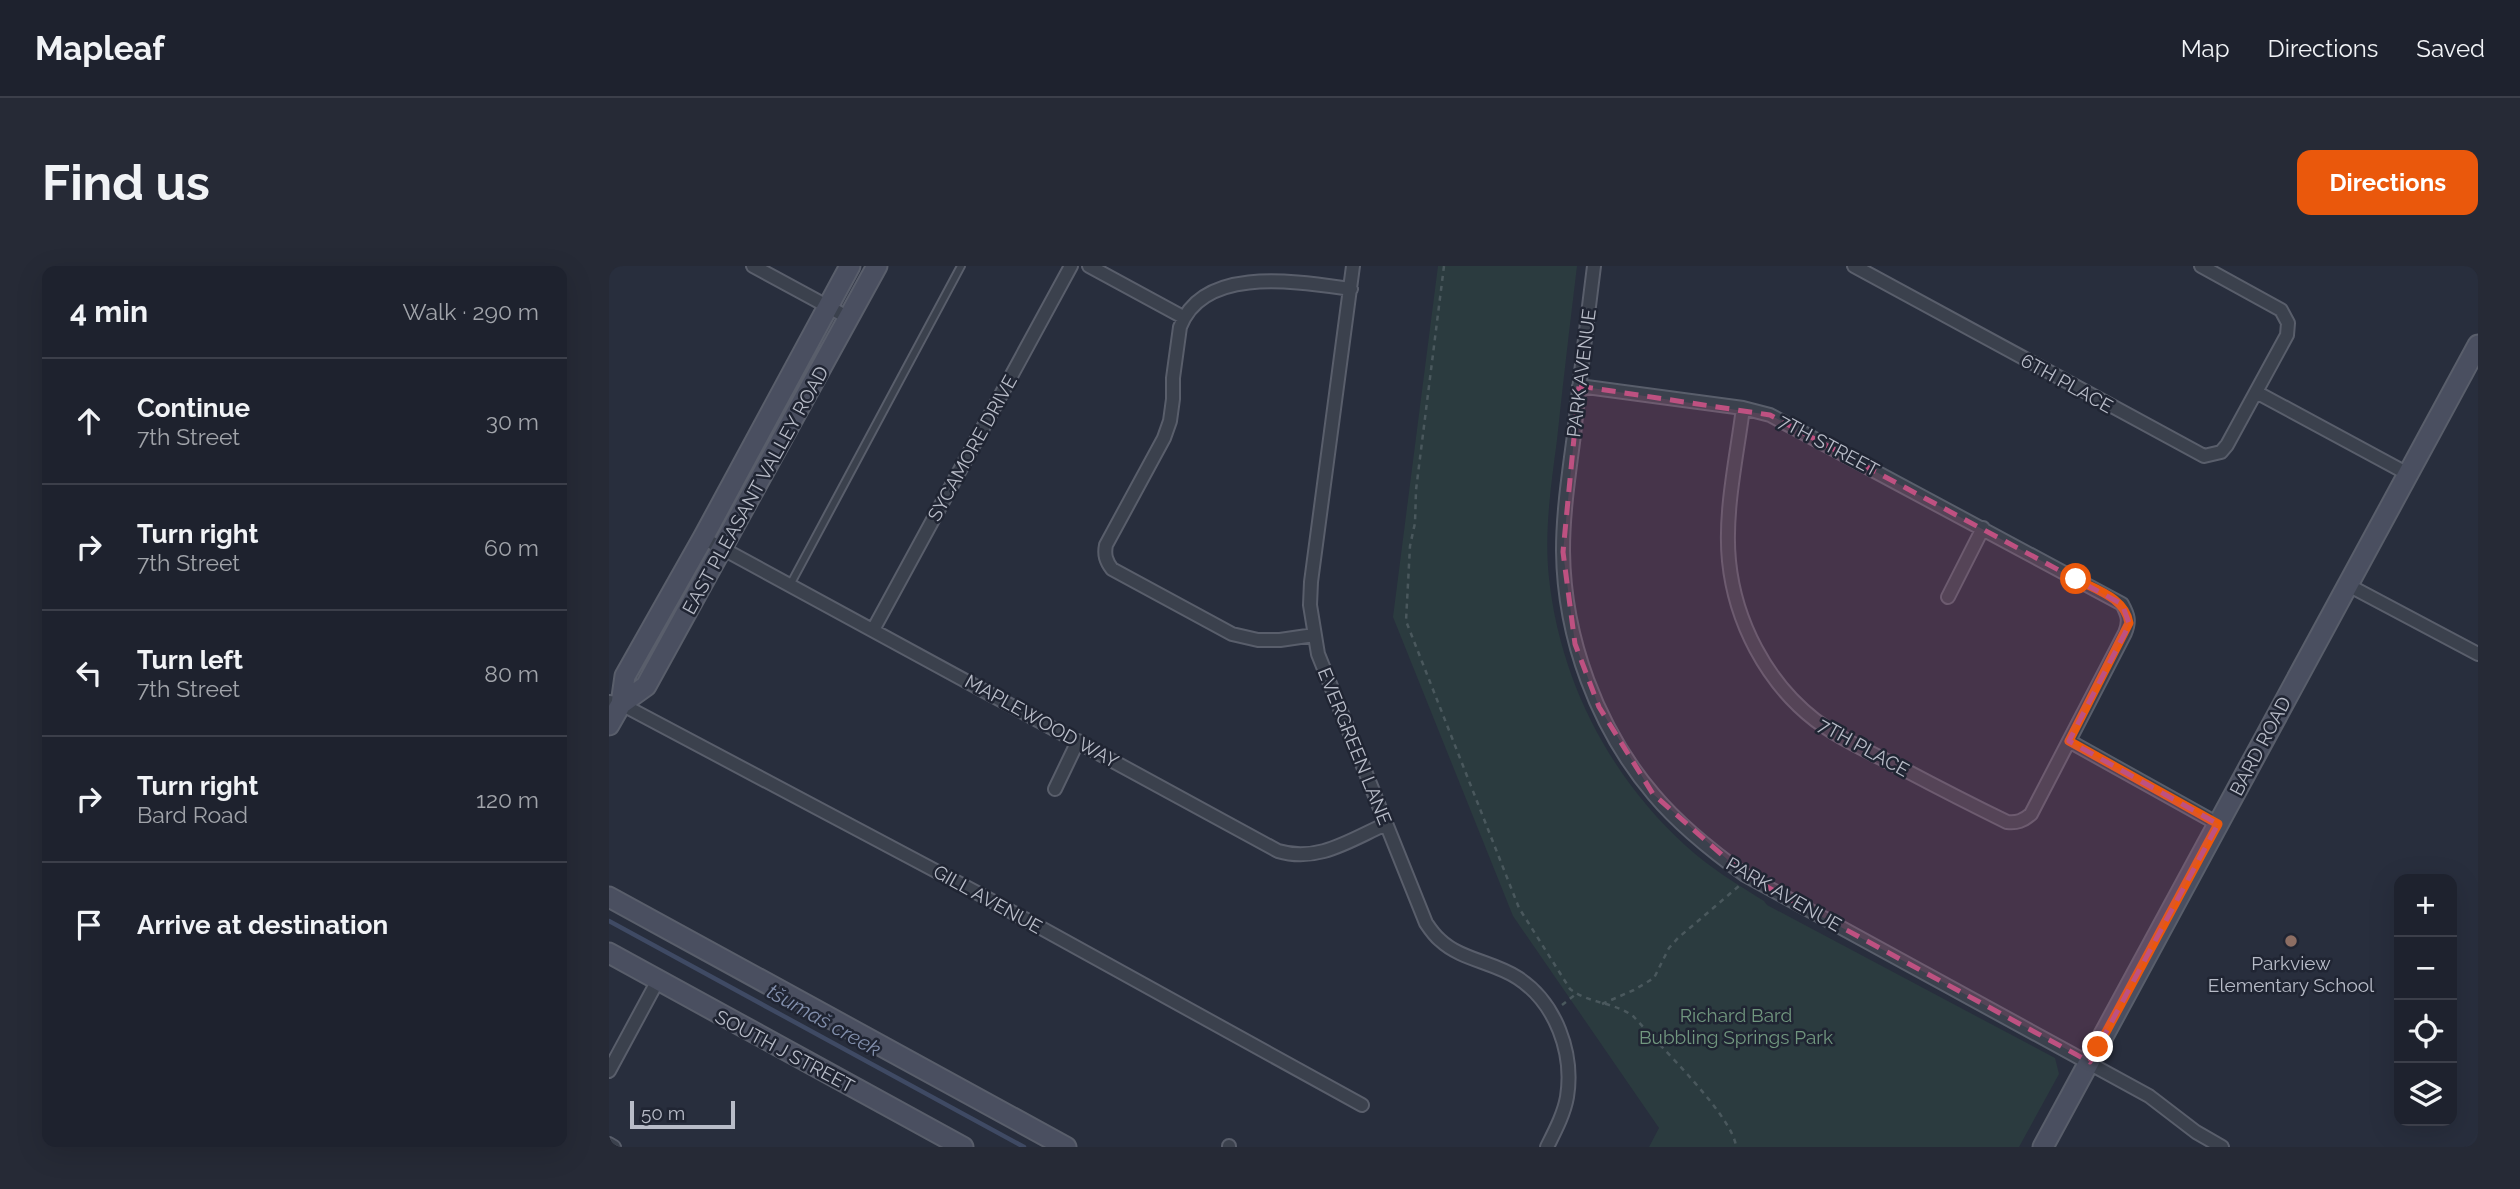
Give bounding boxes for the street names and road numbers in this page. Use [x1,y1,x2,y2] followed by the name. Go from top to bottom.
[1562,308,1600,438] street label: PARK AVENUE
[2017,349,2117,417] street label: 6TH PLACE
[677,362,833,618] street label: EAST PLEASANT VALLEY ROAD
[923,371,1021,525] street label: SYCAMORE DRIVE
[1775,409,1883,481] street label: 7TH STREET
[1313,664,1397,828] street label: EVERGREEN LANE
[961,670,1123,773] street label: MAPLEWOOD WAY
[2225,693,2295,799] street label: BARD ROAD
[1815,713,1913,781] street label: 7TH PLACE
[1723,852,1845,936] street label: PARK AVENUE
[930,860,1046,938] street label: GILL AVENUE
[712,1005,859,1097] street label: SOUTH J STREET

